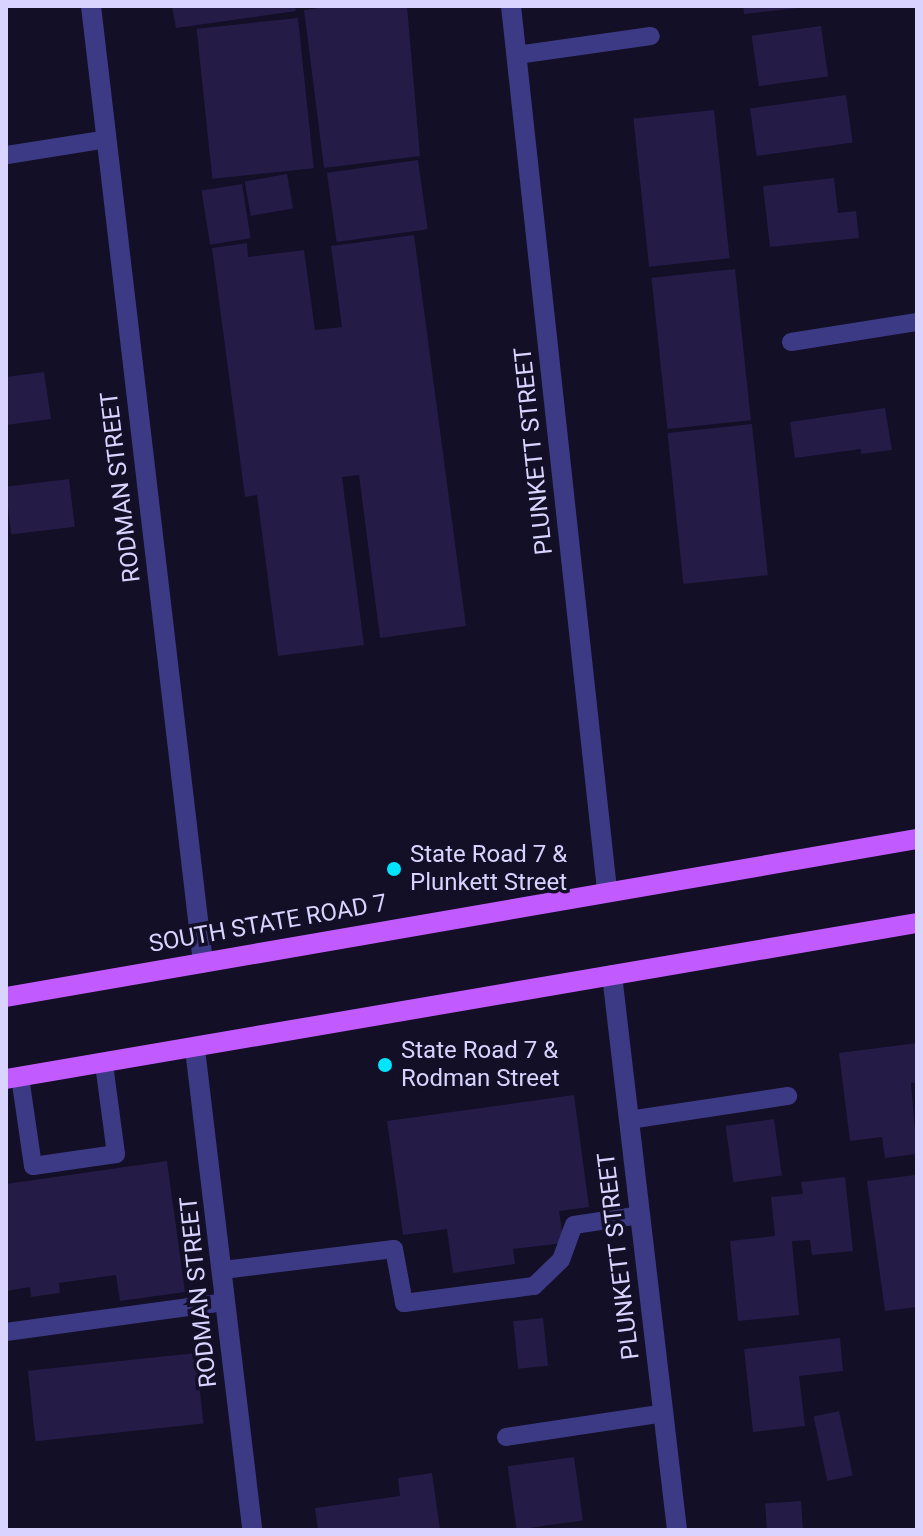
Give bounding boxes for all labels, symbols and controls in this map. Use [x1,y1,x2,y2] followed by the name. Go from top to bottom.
[509,346,559,556] street label: PLUNKETT STREET
[95,390,147,584] street label: RODMAN STREET
[410,841,567,897] place label: State Road 7 & Plunkett Street
[385,860,403,878] marker: State Road 7 & Plunkett Street
[147,889,389,959] street label: SOUTH STATE ROAD 7
[401,1037,560,1093] place label: State Road 7 & Rodman Street
[376,1056,394,1074] marker: State Road 7 & Rodman Street
[592,1151,646,1361] street label: PLUNKETT STREET
[175,1195,223,1389] street label: RODMAN STREET

